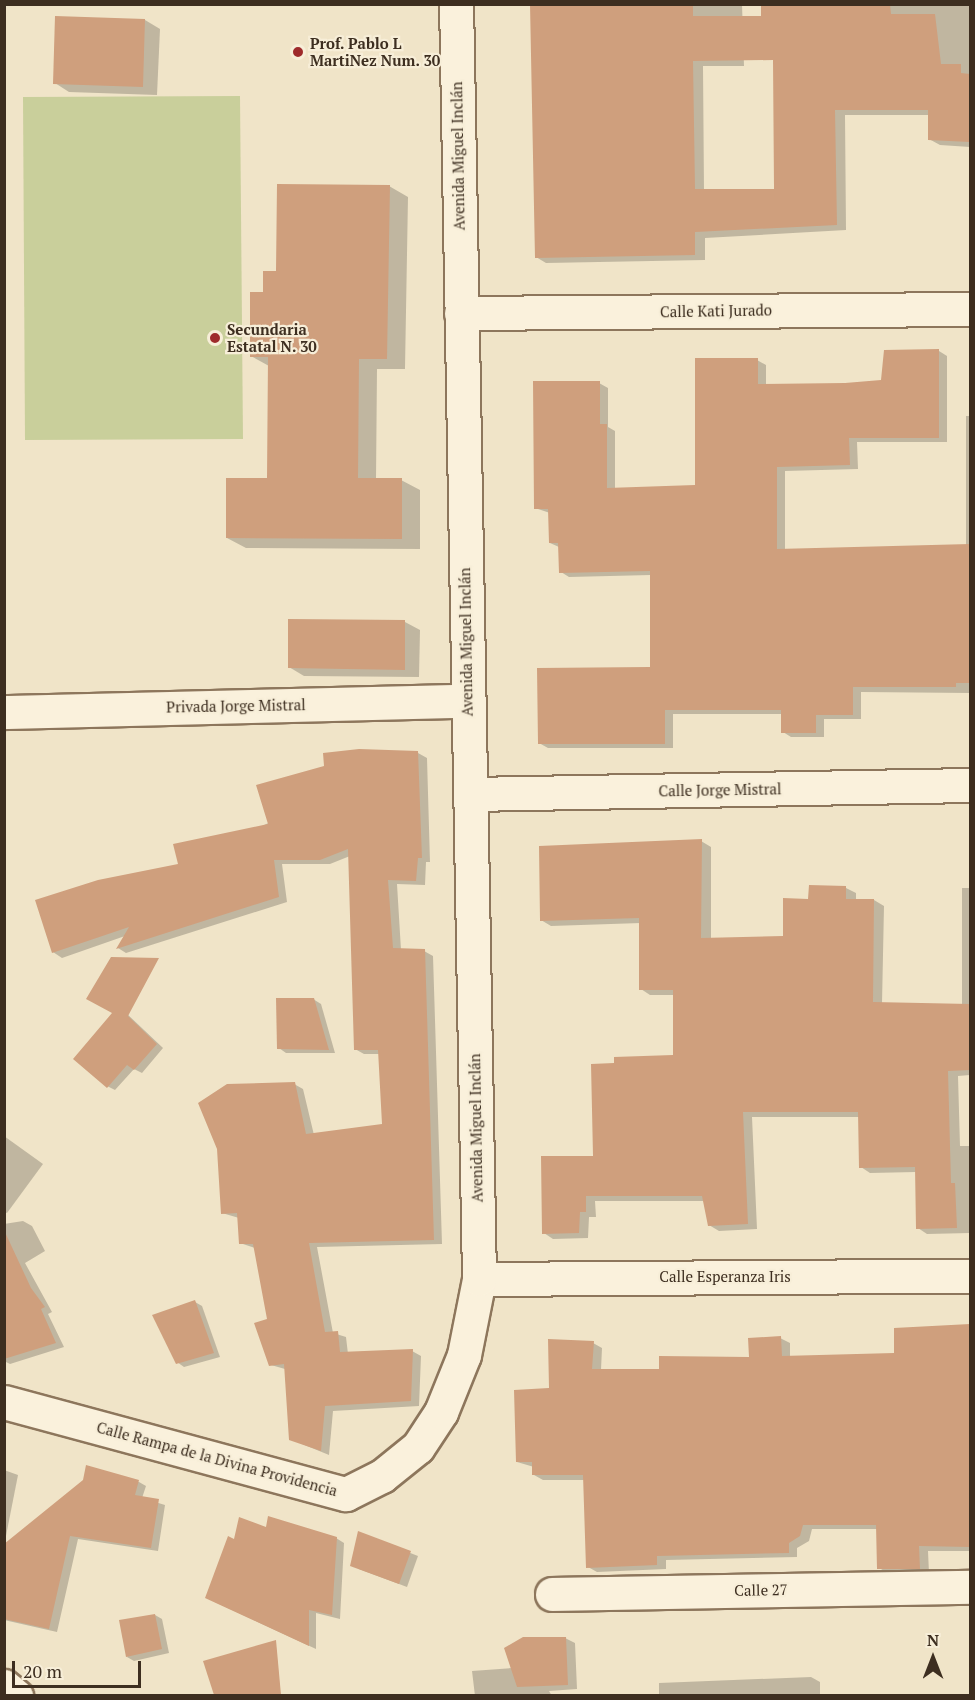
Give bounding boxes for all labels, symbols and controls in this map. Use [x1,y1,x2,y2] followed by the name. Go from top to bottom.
[310,34,441,69] place label: Prof. Pablo L MartiNez Num. 30
[291,45,305,59] marker: Prof. Pablo L MartiNez Num. 30
[448,81,468,231] street label: Avenida Miguel Inclán
[660,301,772,321] street label: Calle Kati Jurado
[227,320,317,355] place label: Secundaria Estatal N. 30
[208,331,222,345] marker: Secundaria Estatal N. 30
[456,567,476,717] street label: Avenida Miguel Inclán
[166,696,306,716] street label: Privada Jorge Mistral
[658,780,782,800] street label: Calle Jorge Mistral
[466,1053,486,1203] street label: Avenida Miguel Inclán
[659,1268,791,1286] street label: Calle Esperanza Iris
[95,1418,339,1500] street label: Calle Rampa de la Divina Providencia
[734,1581,788,1599] street label: Calle 27
[903,1628,963,1688] north arrow
[927,1629,939,1651] text: N
[15,1649,144,1687] scale bar
[23,1659,62,1683] text: 20 m

